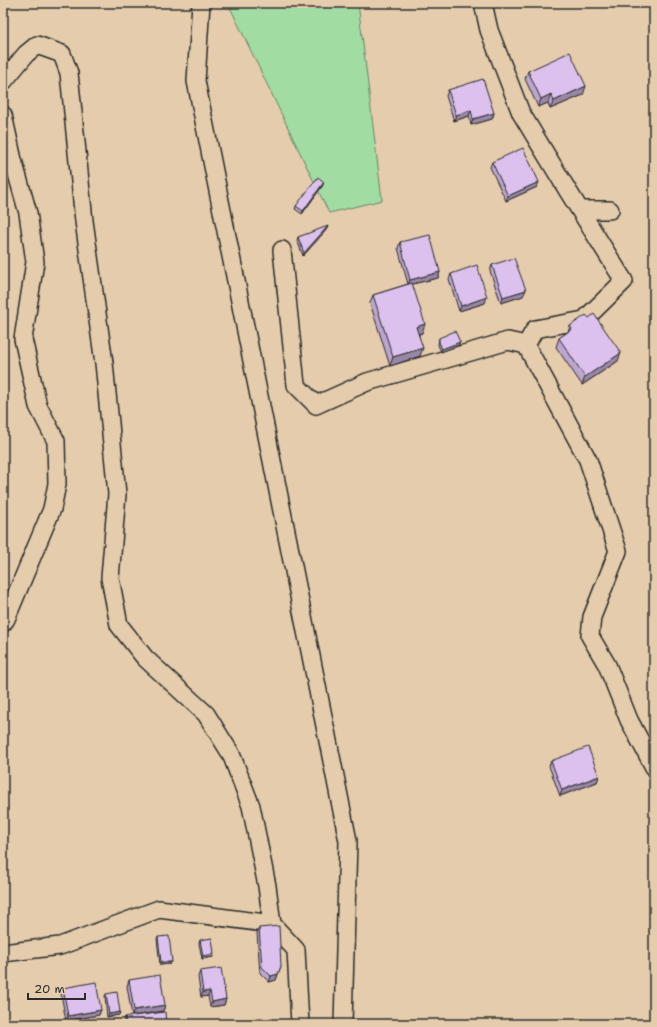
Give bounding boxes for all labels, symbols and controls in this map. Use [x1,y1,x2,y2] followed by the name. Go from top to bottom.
[28,975,85,1001] scale bar
[34,981,65,997] text: 20 m

